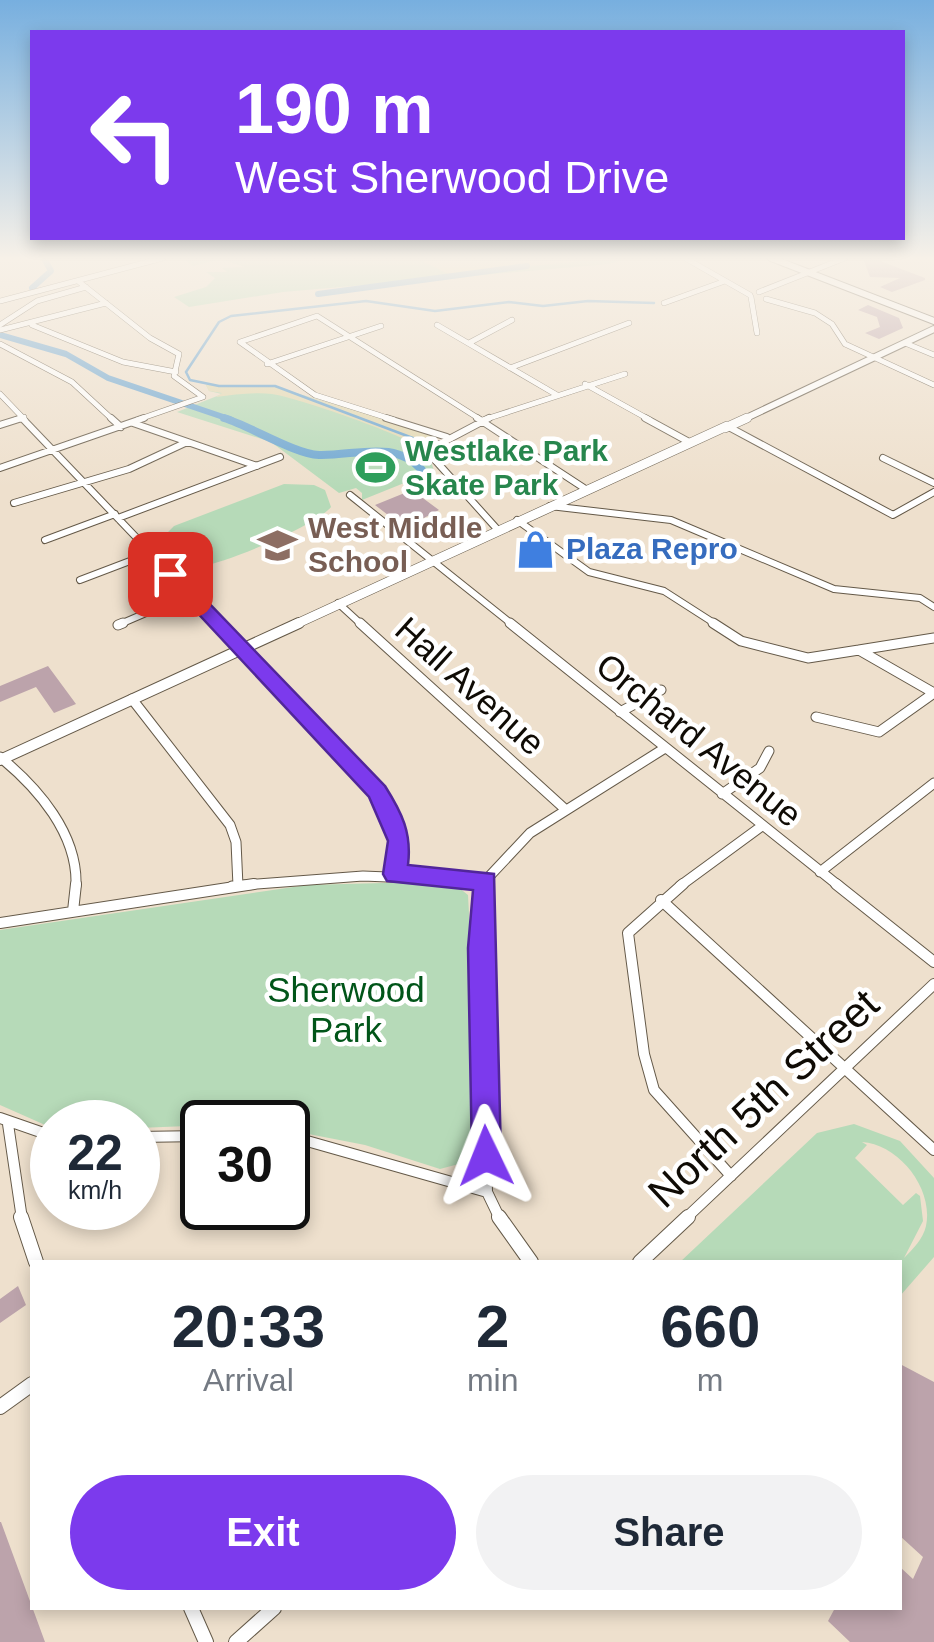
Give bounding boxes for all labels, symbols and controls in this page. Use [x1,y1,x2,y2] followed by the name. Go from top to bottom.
[70,70,200,200] icon: left
[235,70,433,148] text: 190 m
[235,152,669,203] text: West Sherwood Drive
[405,434,608,501] place label: Westlake Park Skate Park
[354,447,396,489] sports icon: Westlake Park Skate Park
[308,511,482,578] place label: West Middle School
[257,524,299,566] school or university icon: West Middle School
[515,528,557,570] shop icon: Plaza Repro
[128,532,213,617] pin
[566,532,738,565] place label: Plaza Repro
[143,547,198,602] icon: arrive
[388,609,553,762] street label: Hall Avenue
[589,645,810,834] street label: Orchard Avenue
[267,970,425,1049] park label: Sherwood Park
[639,980,888,1217] street label: North 5th Street
[180,1100,310,1230] speed limit sign: 30
[434,1104,538,1208] position arrow
[67,1125,123,1181] text: 22
[68,1176,122,1204] text: km/h
[172,1293,325,1360] text: 20:33
[476,1293,509,1360] text: 2
[660,1293,760,1360] text: 660
[203,1362,294,1398] text: Arrival
[467,1362,518,1398] text: min
[697,1362,724,1398] text: m
[70,1475,456,1590] button: Exit
[476,1475,862,1590] button: Share

